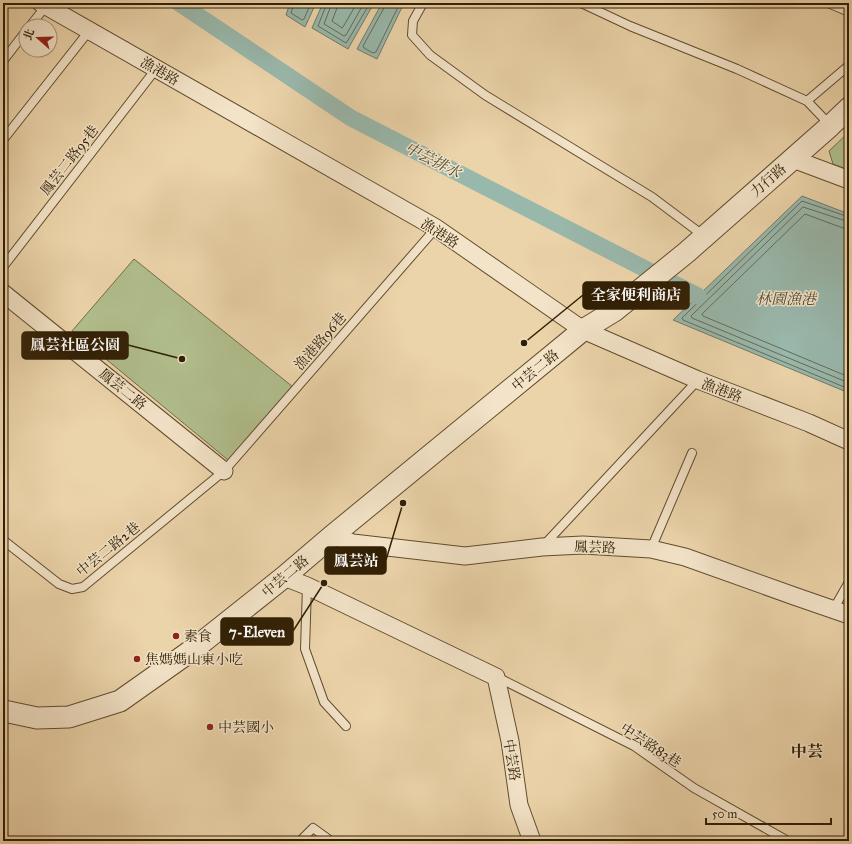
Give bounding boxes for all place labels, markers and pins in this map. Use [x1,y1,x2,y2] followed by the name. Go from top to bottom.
[583,282,689,309] callout: 全家便利商店
[22,332,128,359] callout: 鳳芸社區公園
[325,547,386,574] callout: 鳳芸站
[221,618,293,645] callout: 7-Eleven
[184,628,212,645] place label: 素食
[171,631,181,641] marker: 素食
[145,651,243,668] place label: 焦媽媽山東小吃
[132,654,142,664] marker: 焦媽媽山東小吃
[218,719,274,736] place label: 中芸國小
[205,722,215,732] marker: 中芸國小

